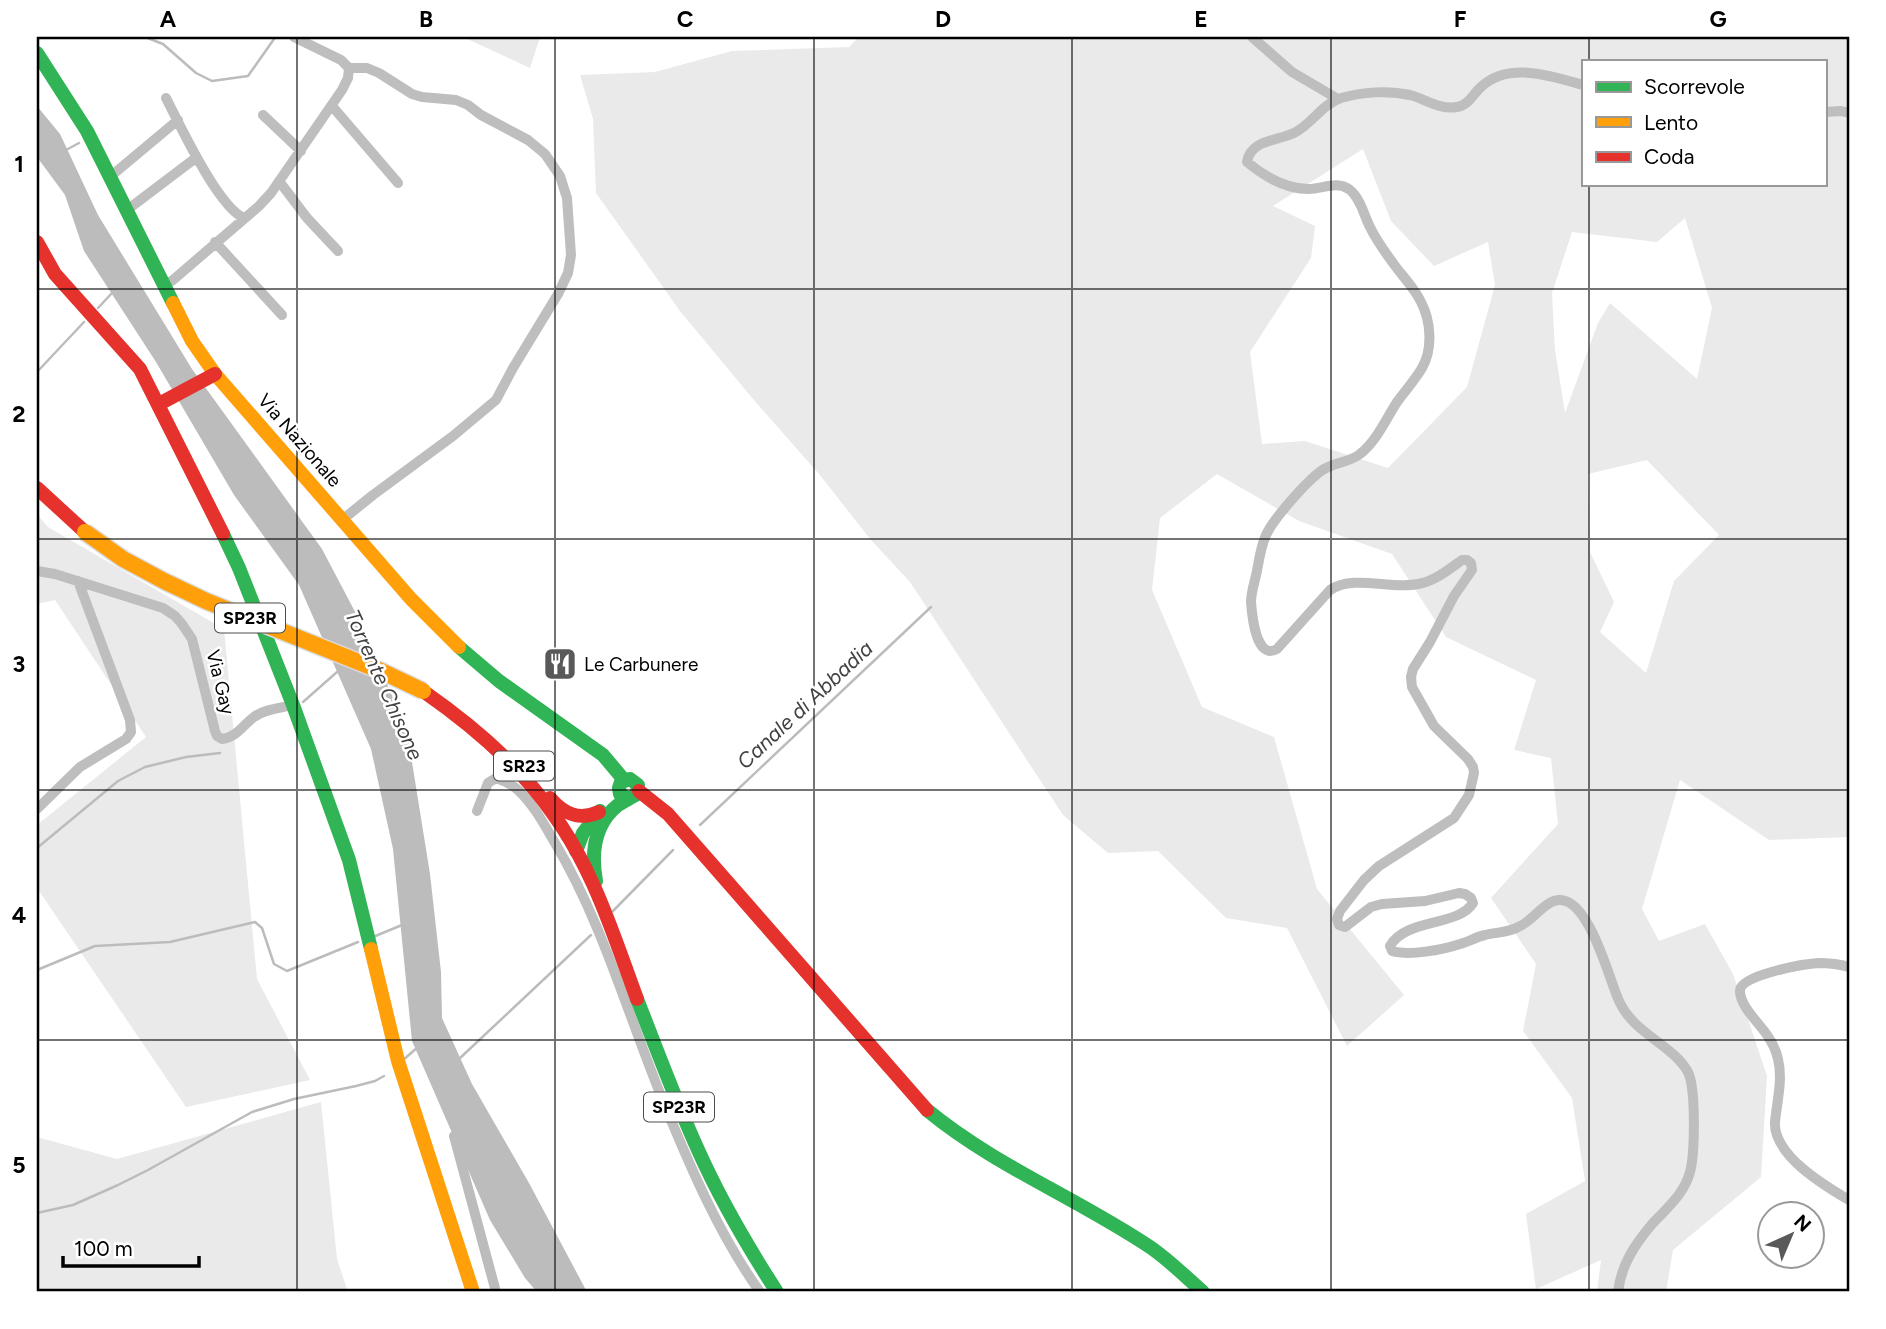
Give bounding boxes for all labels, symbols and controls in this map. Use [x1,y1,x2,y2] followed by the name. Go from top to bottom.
[160,5,177,33] text: A
[419,5,433,33] text: B
[677,5,694,33] text: C
[935,5,951,33] text: D
[1194,5,1208,33] text: E
[1454,5,1467,33] text: F
[1709,5,1727,33] text: G
[1582,60,1826,186] legend
[1644,74,1745,99] text: Scorrevole
[1644,110,1698,135] text: Lento
[1644,144,1694,169] text: Coda
[14,150,24,178] text: 1
[253,389,346,492] street label: Via Nazionale
[12,400,26,428] text: 2
[215,604,285,632] road number: SP23R
[340,606,429,764] water label: Torrente Chisone
[732,635,878,774] water label: Canale di Abbadia
[541,645,579,683] restaurant icon: Le Carbunere
[201,647,240,717] street label: Via Gay
[13,650,25,678] text: 3
[584,653,698,676] place label: Le Carbunere
[494,752,554,780] road number: SR23
[12,901,26,929] text: 4
[644,1092,714,1122] road number: SP23R
[12,1151,26,1179] text: 5
[1756,1200,1826,1270] north arrow
[1789,1210,1816,1237] text: N
[63,1224,200,1268] scale bar
[74,1236,133,1261] text: 100 m

